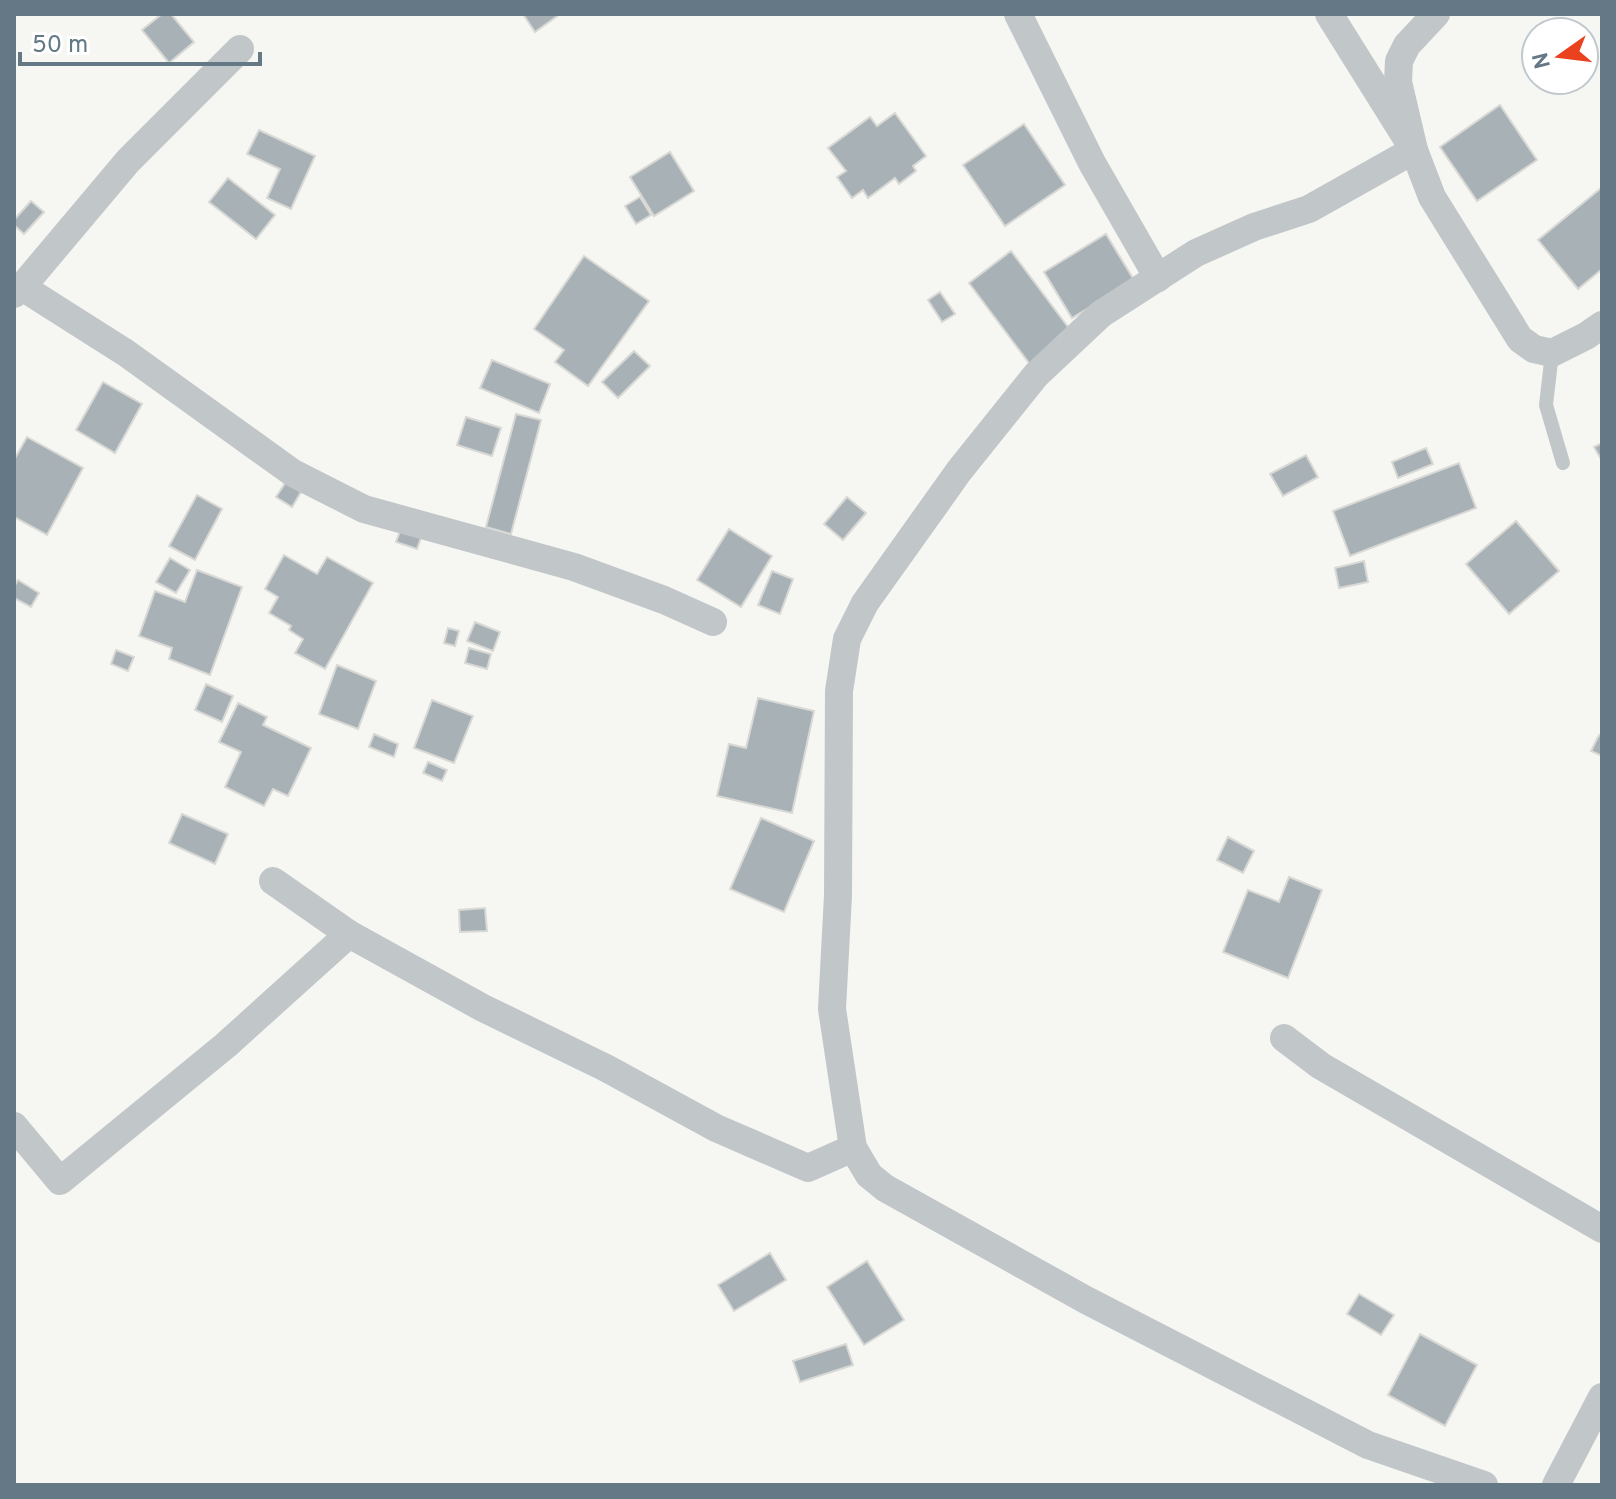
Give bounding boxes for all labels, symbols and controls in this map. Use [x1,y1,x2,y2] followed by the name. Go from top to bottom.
[20,16,260,66] scale bar
[1520,16,1600,96] north arrow
[32,31,88,61] text: 50 m
[1528,49,1558,71] text: N

